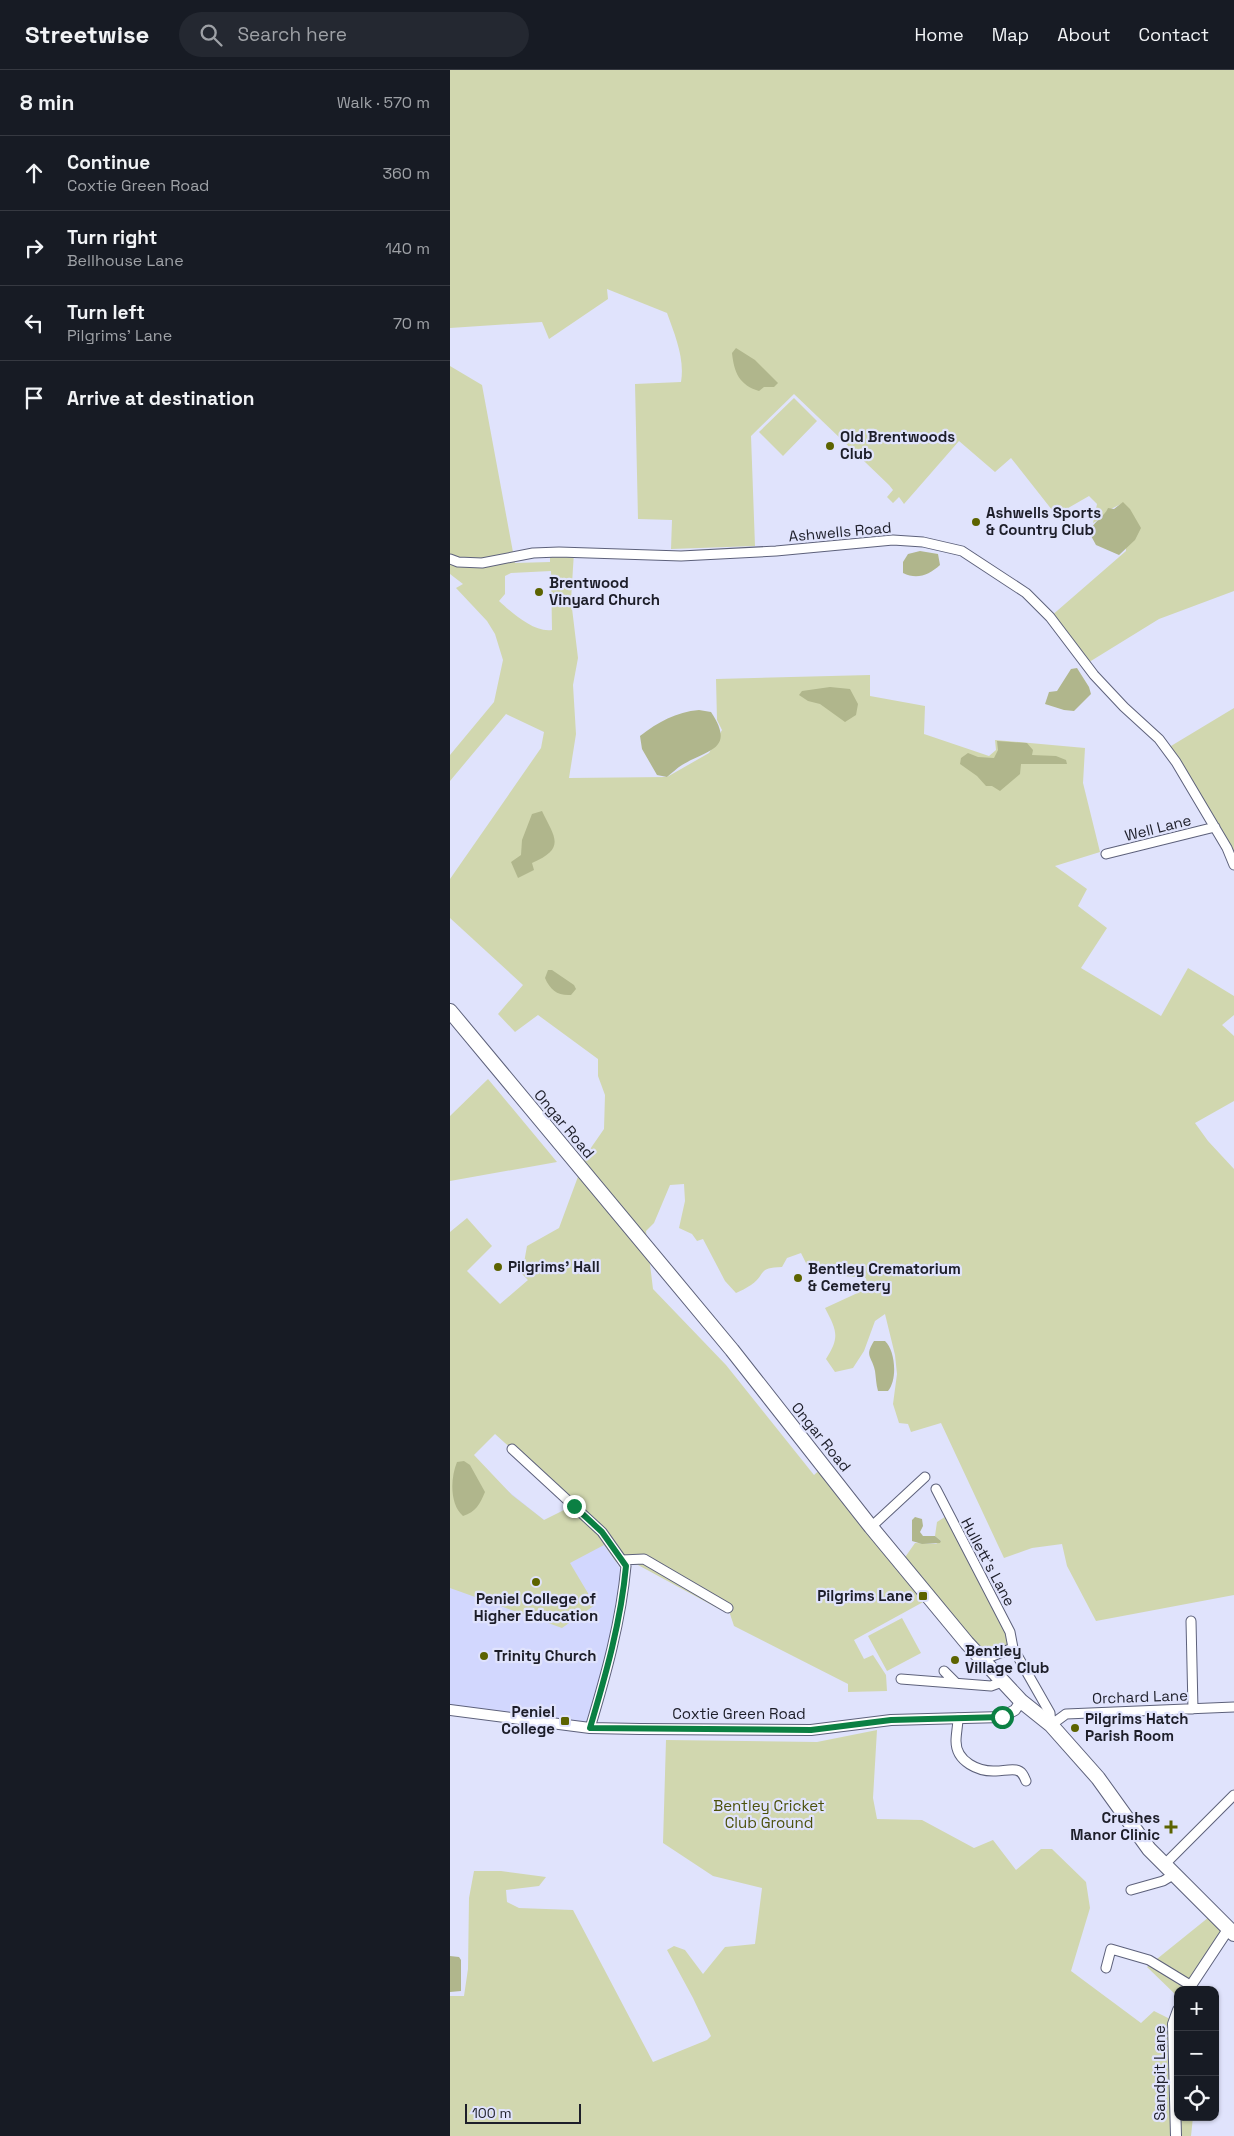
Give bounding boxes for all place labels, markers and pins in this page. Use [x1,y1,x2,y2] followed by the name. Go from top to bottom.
[840,427,955,463] place label: Old Brentwoods Club
[824,440,836,452] marker: Old Brentwoods Club
[986,503,1101,539] place label: Ashwells Sports & Country Club
[970,516,982,528] marker: Ashwells Sports & Country Club
[549,573,660,609] place label: Brentwood Vinyard Church
[533,586,545,598] marker: Brentwood Vinyard Church
[508,1257,600,1276] place label: Pilgrims' Hall
[808,1259,961,1295] place label: Bentley Crematorium & Cemetery
[492,1261,504,1273] marker: Pilgrims' Hall
[792,1272,804,1284] marker: Bentley Crematorium & Cemetery
[530,1576,542,1588] marker: Peniel College of Higher Education
[817,1586,913,1605] place label: Pilgrims Lane
[474,1589,598,1625] place label: Peniel College of Higher Education
[917,1590,929,1602] marker: Pilgrims Lane
[965,1641,1049,1677] place label: Bentley Village Club
[494,1646,597,1665] place label: Trinity Church
[478,1650,490,1662] marker: Trinity Church
[949,1654,961,1666] marker: Bentley Village Club
[501,1702,555,1738] place label: Peniel College
[1085,1709,1189,1745] place label: Pilgrims Hatch Parish Room
[559,1715,571,1727] marker: Peniel College
[1069,1722,1081,1734] marker: Pilgrims Hatch Parish Room
[1070,1808,1160,1844] place label: Crushes Manor Clinic
[1164,1820,1178,1834] marker: Crushes Manor Clinic

